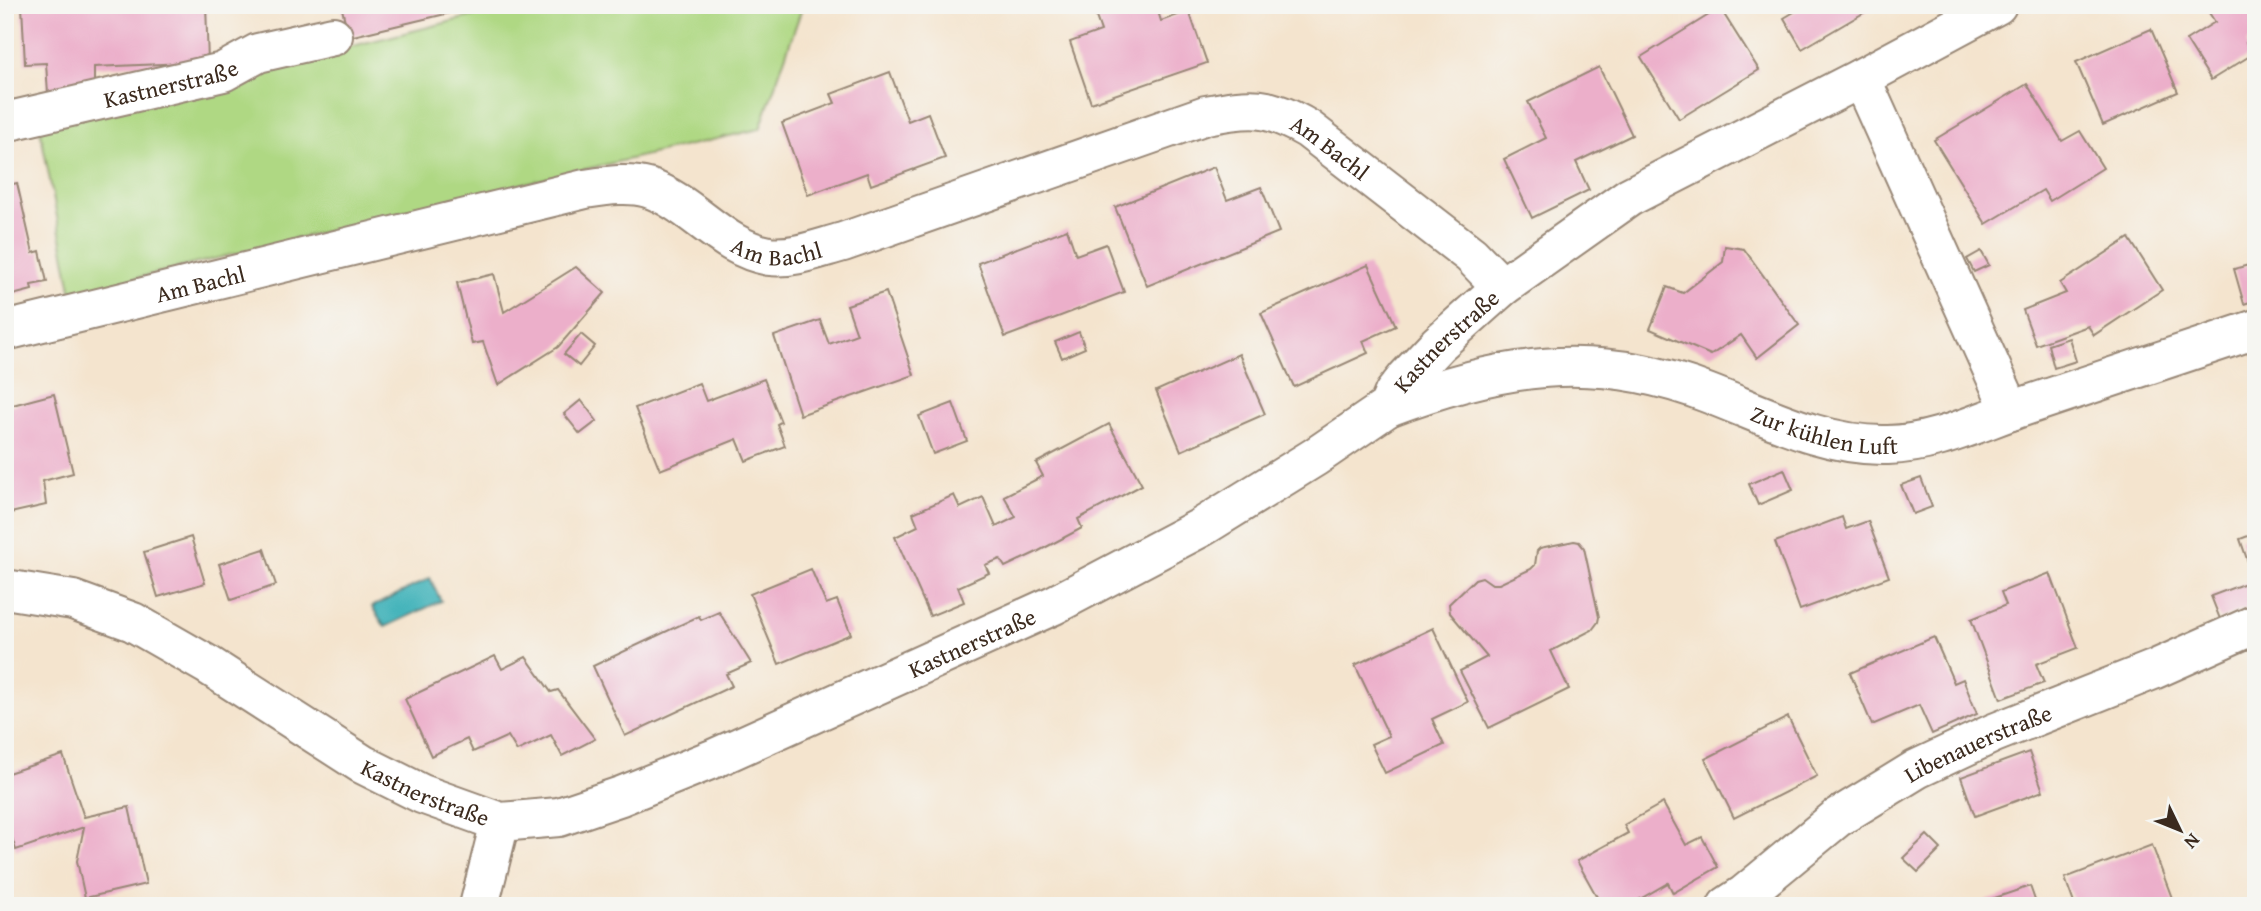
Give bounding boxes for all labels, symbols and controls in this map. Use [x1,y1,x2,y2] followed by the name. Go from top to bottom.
[100,50,244,115] street label: Kastnerstraße
[1285,106,1377,187] street label: Am Bachl
[726,228,826,273] street label: Am Bachl
[152,256,248,310] street label: Am Bachl
[1385,281,1506,399] street label: Kastnerstraße
[1746,396,1899,462] street label: Zur kühlen Luft
[903,599,1041,685] street label: Kastnerstraße
[1897,695,2056,790] street label: Libenauerstraße
[356,750,494,833] street label: Kastnerstraße
[2146,796,2216,866] north arrow
[2178,827,2207,856] text: N

